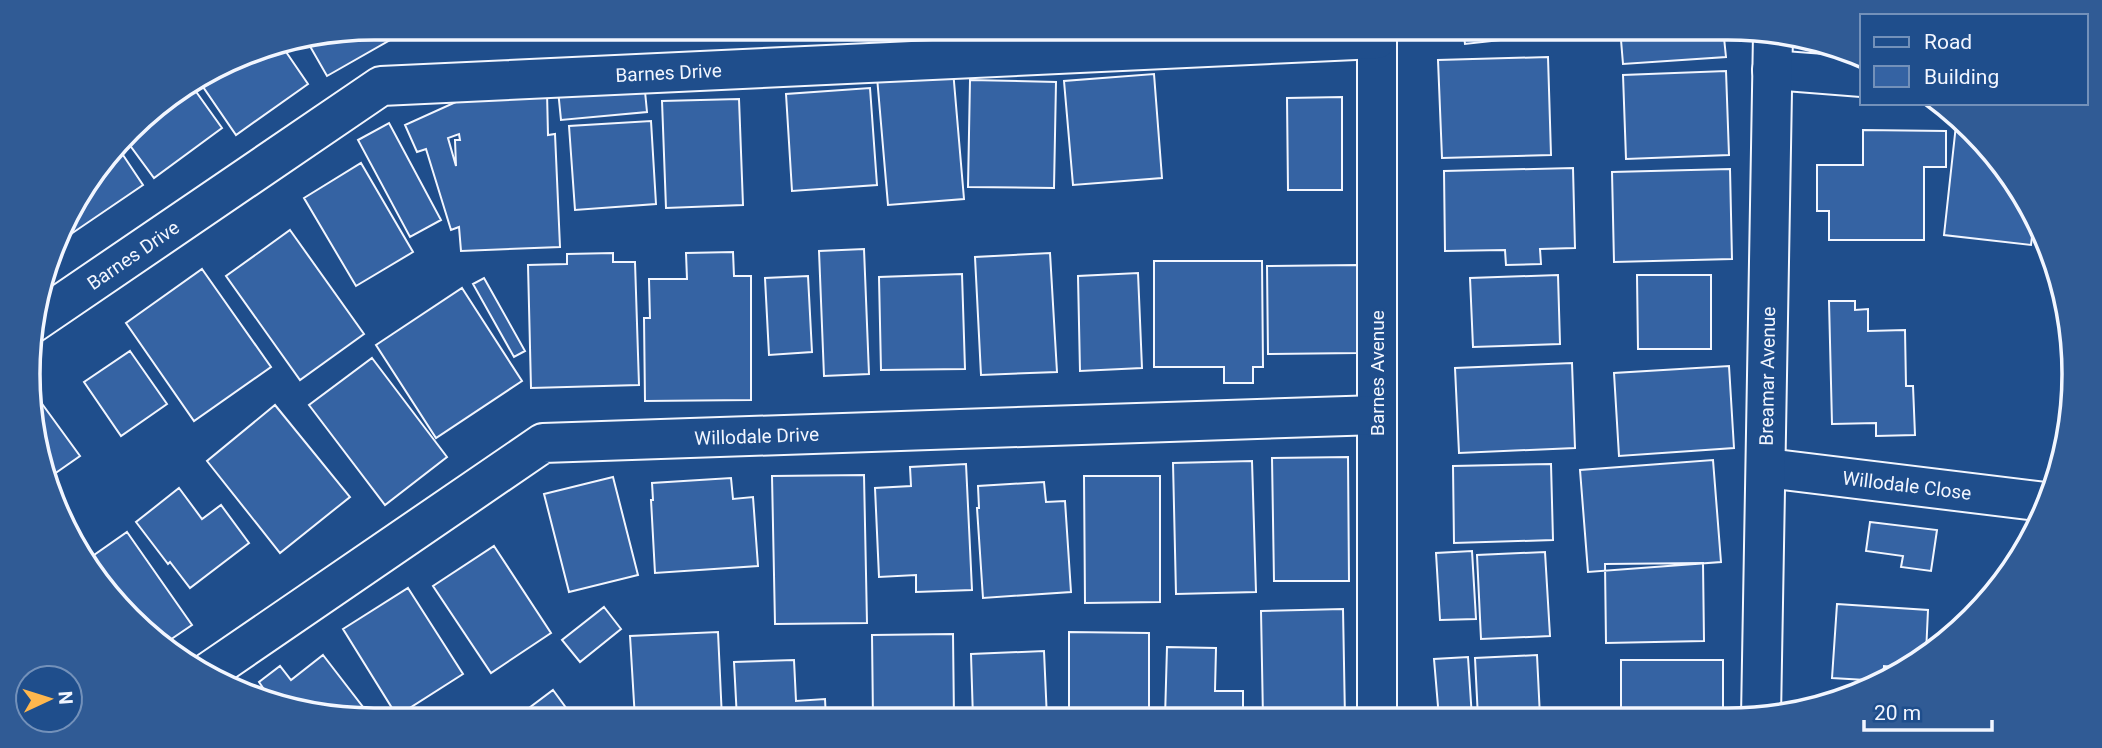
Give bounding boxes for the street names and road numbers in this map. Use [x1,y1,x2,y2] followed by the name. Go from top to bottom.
[615,58,722,86] street label: Barnes Drive
[83,215,183,294] street label: Barnes Drive
[1754,306,1780,446] street label: Breamar Avenue
[1366,310,1389,436] street label: Barnes Avenue
[694,422,819,449] street label: Willodale Drive
[1841,466,1973,504] street label: Willodale Close

